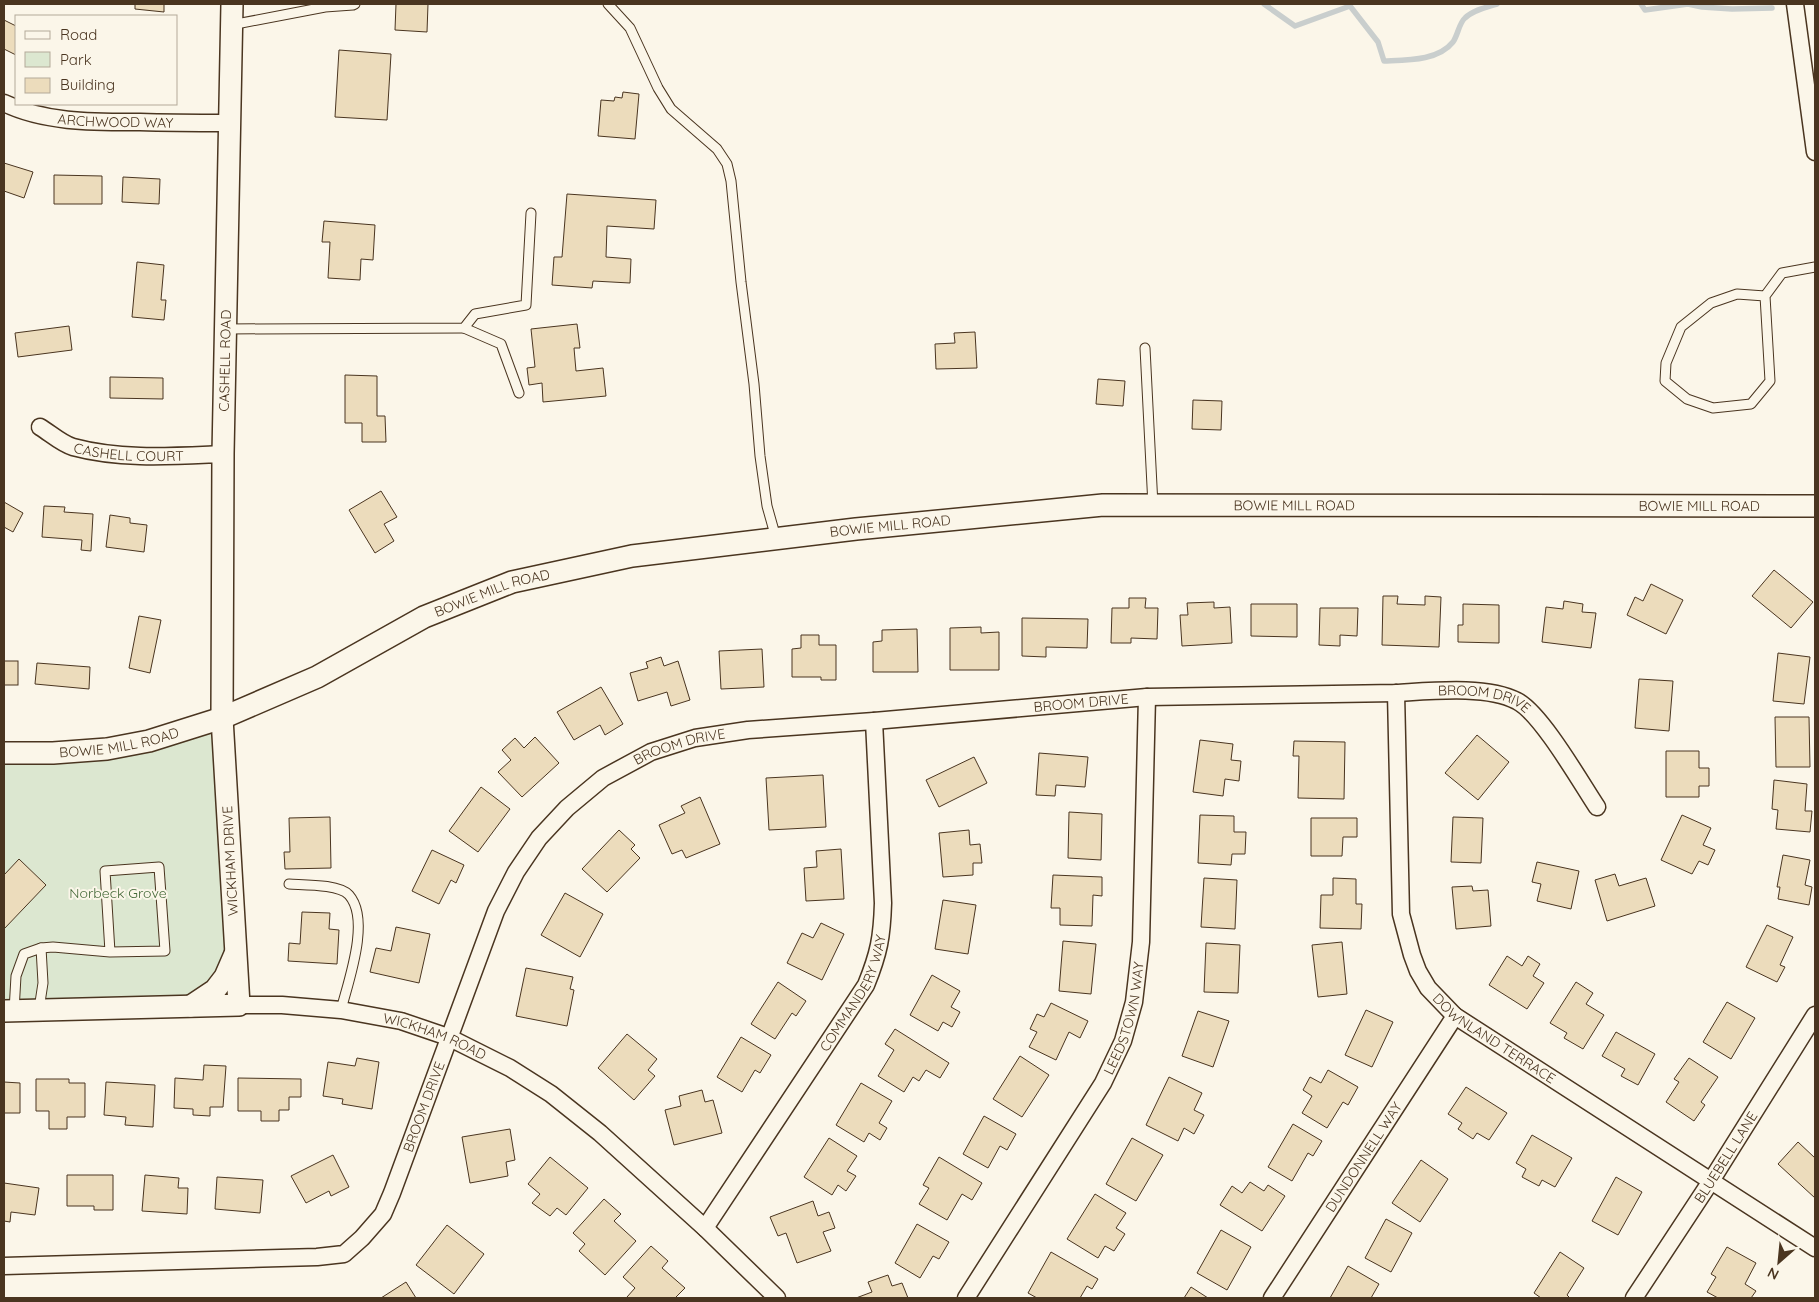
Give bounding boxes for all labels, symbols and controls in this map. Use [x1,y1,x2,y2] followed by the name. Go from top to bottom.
[15,15,178,105] legend
[60,25,97,44] text: Road
[60,50,92,69] text: Park
[60,75,115,94] text: Building
[57,110,174,132] street label: ARCHWOOD WAY
[215,309,235,412] street label: CASHELL ROAD
[72,439,184,465] street label: CASHELL COURT
[1233,496,1355,514] street label: BOWIE MILL ROAD
[1638,497,1760,515] street label: BOWIE MILL ROAD
[829,511,951,541] street label: BOWIE MILL ROAD
[432,565,551,621] street label: BOWIE MILL ROAD
[1438,681,1535,717] street label: BROOM DRIVE
[1033,690,1129,716] street label: BROOM DRIVE
[59,723,181,762] street label: BOWIE MILL ROAD
[630,725,727,769] street label: BROOM DRIVE
[218,805,242,917] street label: WICKHAM DRIVE
[69,884,167,902] park label: Norbeck Grove
[816,933,890,1055] street label: COMMANDERY WAY
[1099,960,1148,1077] street label: LEEDSTOWN WAY
[1429,989,1559,1088] street label: DOWNLAND TERRACE
[382,1009,489,1064] street label: WICKHAM ROAD
[399,1059,449,1155] street label: BROOM DRIVE
[1321,1098,1406,1216] street label: DUNDONNELL WAY
[1690,1108,1761,1206] street label: BLUEBELL LANE
[1754,1237,1804,1287] north arrow
[1764,1263,1782,1284] text: N

